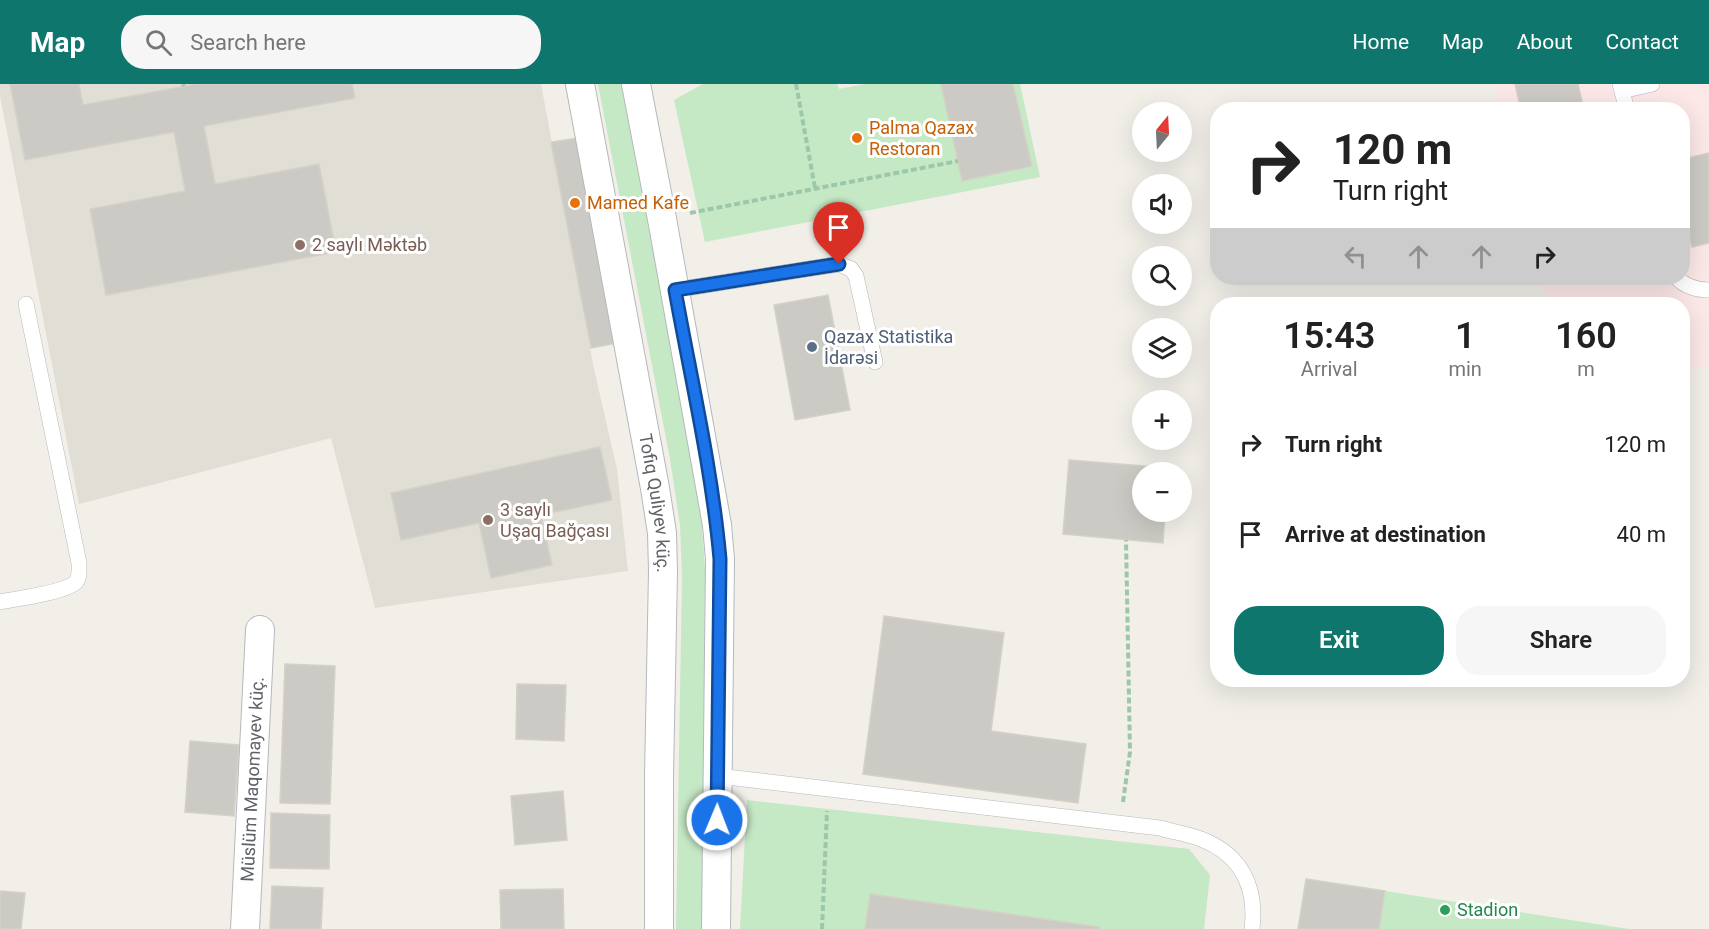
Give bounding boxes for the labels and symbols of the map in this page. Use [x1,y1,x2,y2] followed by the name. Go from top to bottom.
[1132,102,1192,162] north arrow
[869,117,974,159] place label: Palma Qazax Restoran
[850,131,864,145] marker: Palma Qazax Restoran
[587,192,689,213] place label: Mamed Kafe
[568,196,582,210] marker: Mamed Kafe
[813,202,864,264] pin
[312,234,427,255] place label: 2 saylı Məktəb
[293,238,307,252] marker: 2 saylı Məktəb
[824,326,953,368] place label: Qazax Statistika İdarəsi
[805,340,819,354] marker: Qazax Statistika İdarəsi
[635,432,674,573] street label: Tofiq Quliyev küç.
[500,499,610,541] place label: 3 saylı Uşaq Bağçası
[481,513,495,527] marker: 3 saylı Uşaq Bağçası
[236,676,268,882] street label: Müslüm Maqomayev küç.
[685,788,749,852] position arrow
[1457,899,1518,920] place label: Stadion
[1438,903,1452,917] marker: Stadion

